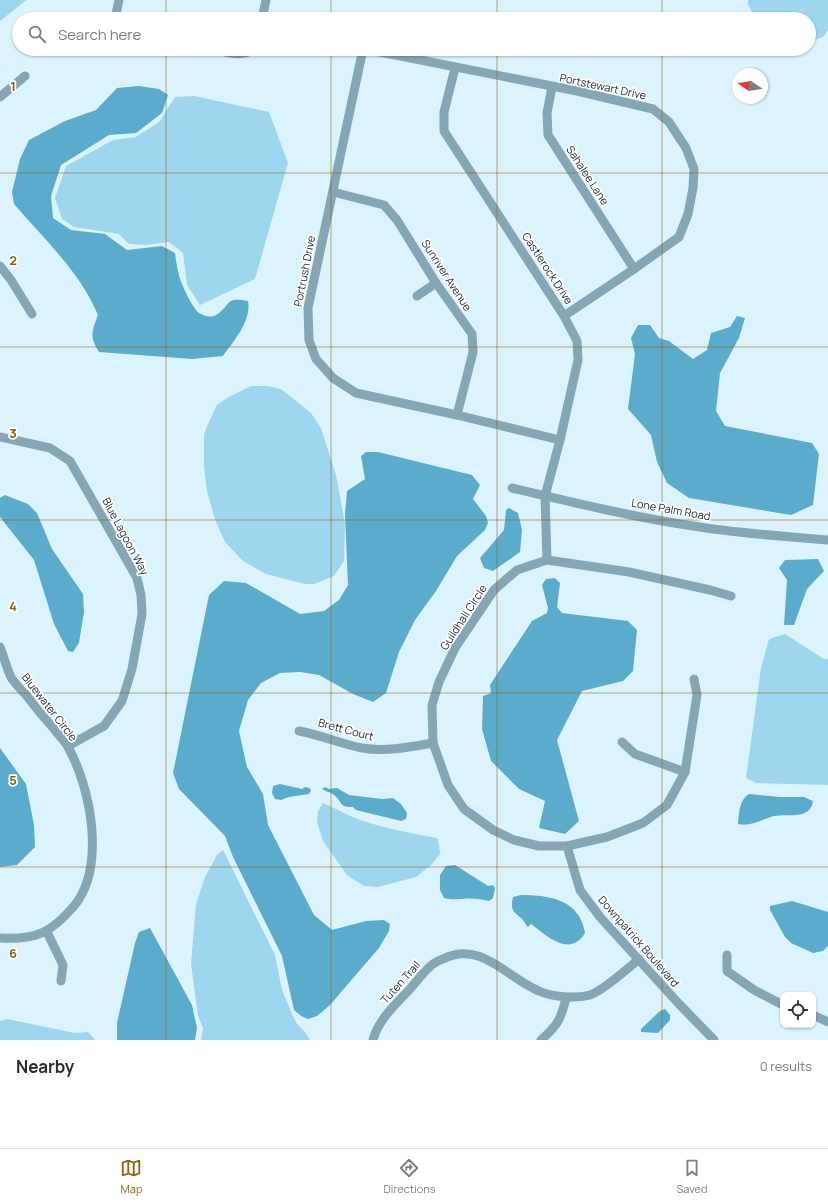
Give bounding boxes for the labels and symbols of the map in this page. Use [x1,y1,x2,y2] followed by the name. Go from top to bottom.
[732,68,768,104] north arrow
[558,69,648,103] street label: Portstewart Drive
[10,77,16,95] text: 1
[563,142,613,208] street label: Sahalee Lane
[519,229,577,307] street label: Castlerock Drive
[290,234,318,308] street label: Portrush Drive
[418,237,476,314] street label: Sunriver Avenue
[9,251,17,269] text: 2
[9,424,17,442] text: 3
[99,495,153,578] street label: Blue Lagoon Way
[630,495,712,523] street label: Lone Palm Road
[436,581,490,653] street label: Guildhall Circle
[9,597,17,615] text: 4
[19,670,82,744] street label: Bluewater Circle
[317,714,375,744] street label: Brett Court
[9,771,17,789] text: 5
[595,892,683,990] street label: Downpatrick Boulevard
[9,944,17,962] text: 6
[377,957,423,1007] street label: Tuten Trail

